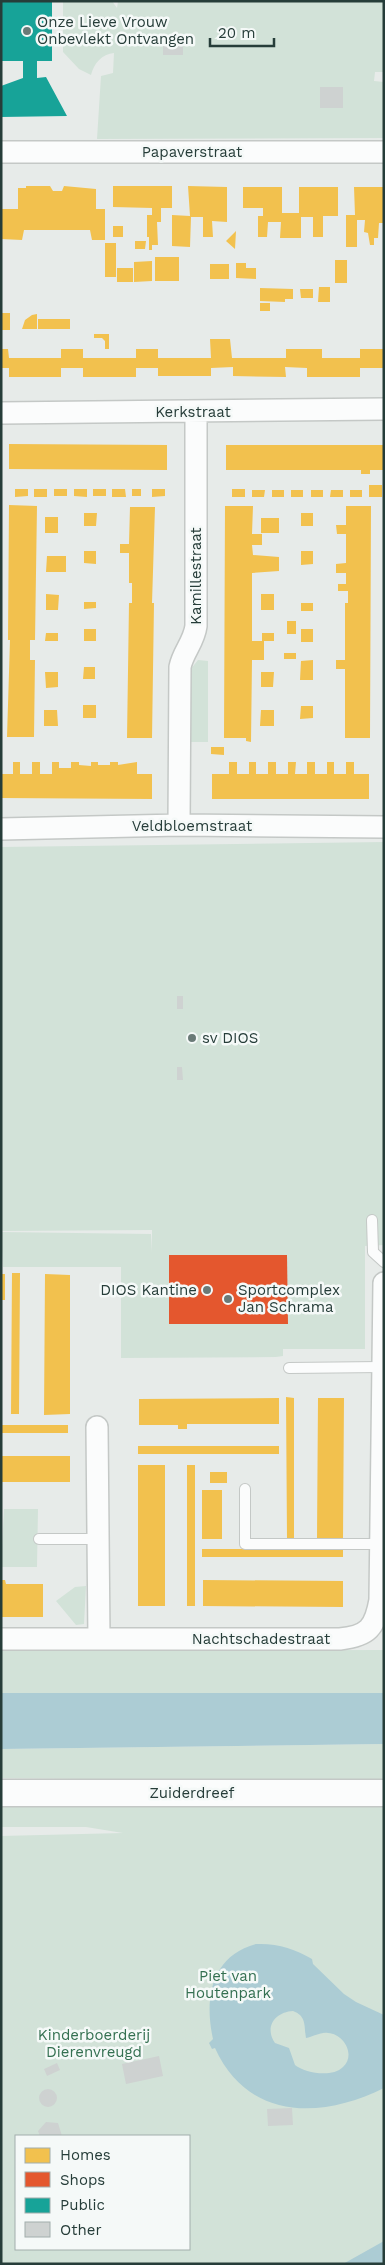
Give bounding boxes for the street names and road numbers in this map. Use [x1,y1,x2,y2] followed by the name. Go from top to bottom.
[142,143,243,161] street label: Papaverstraat
[155,403,231,421] street label: Kerkstraat
[187,527,205,625] street label: Kamillestraat
[132,817,253,835] street label: Veldbloemstraat
[192,1630,331,1648] street label: Nachtschadestraat
[150,1784,234,1802] street label: Zuiderdreef

